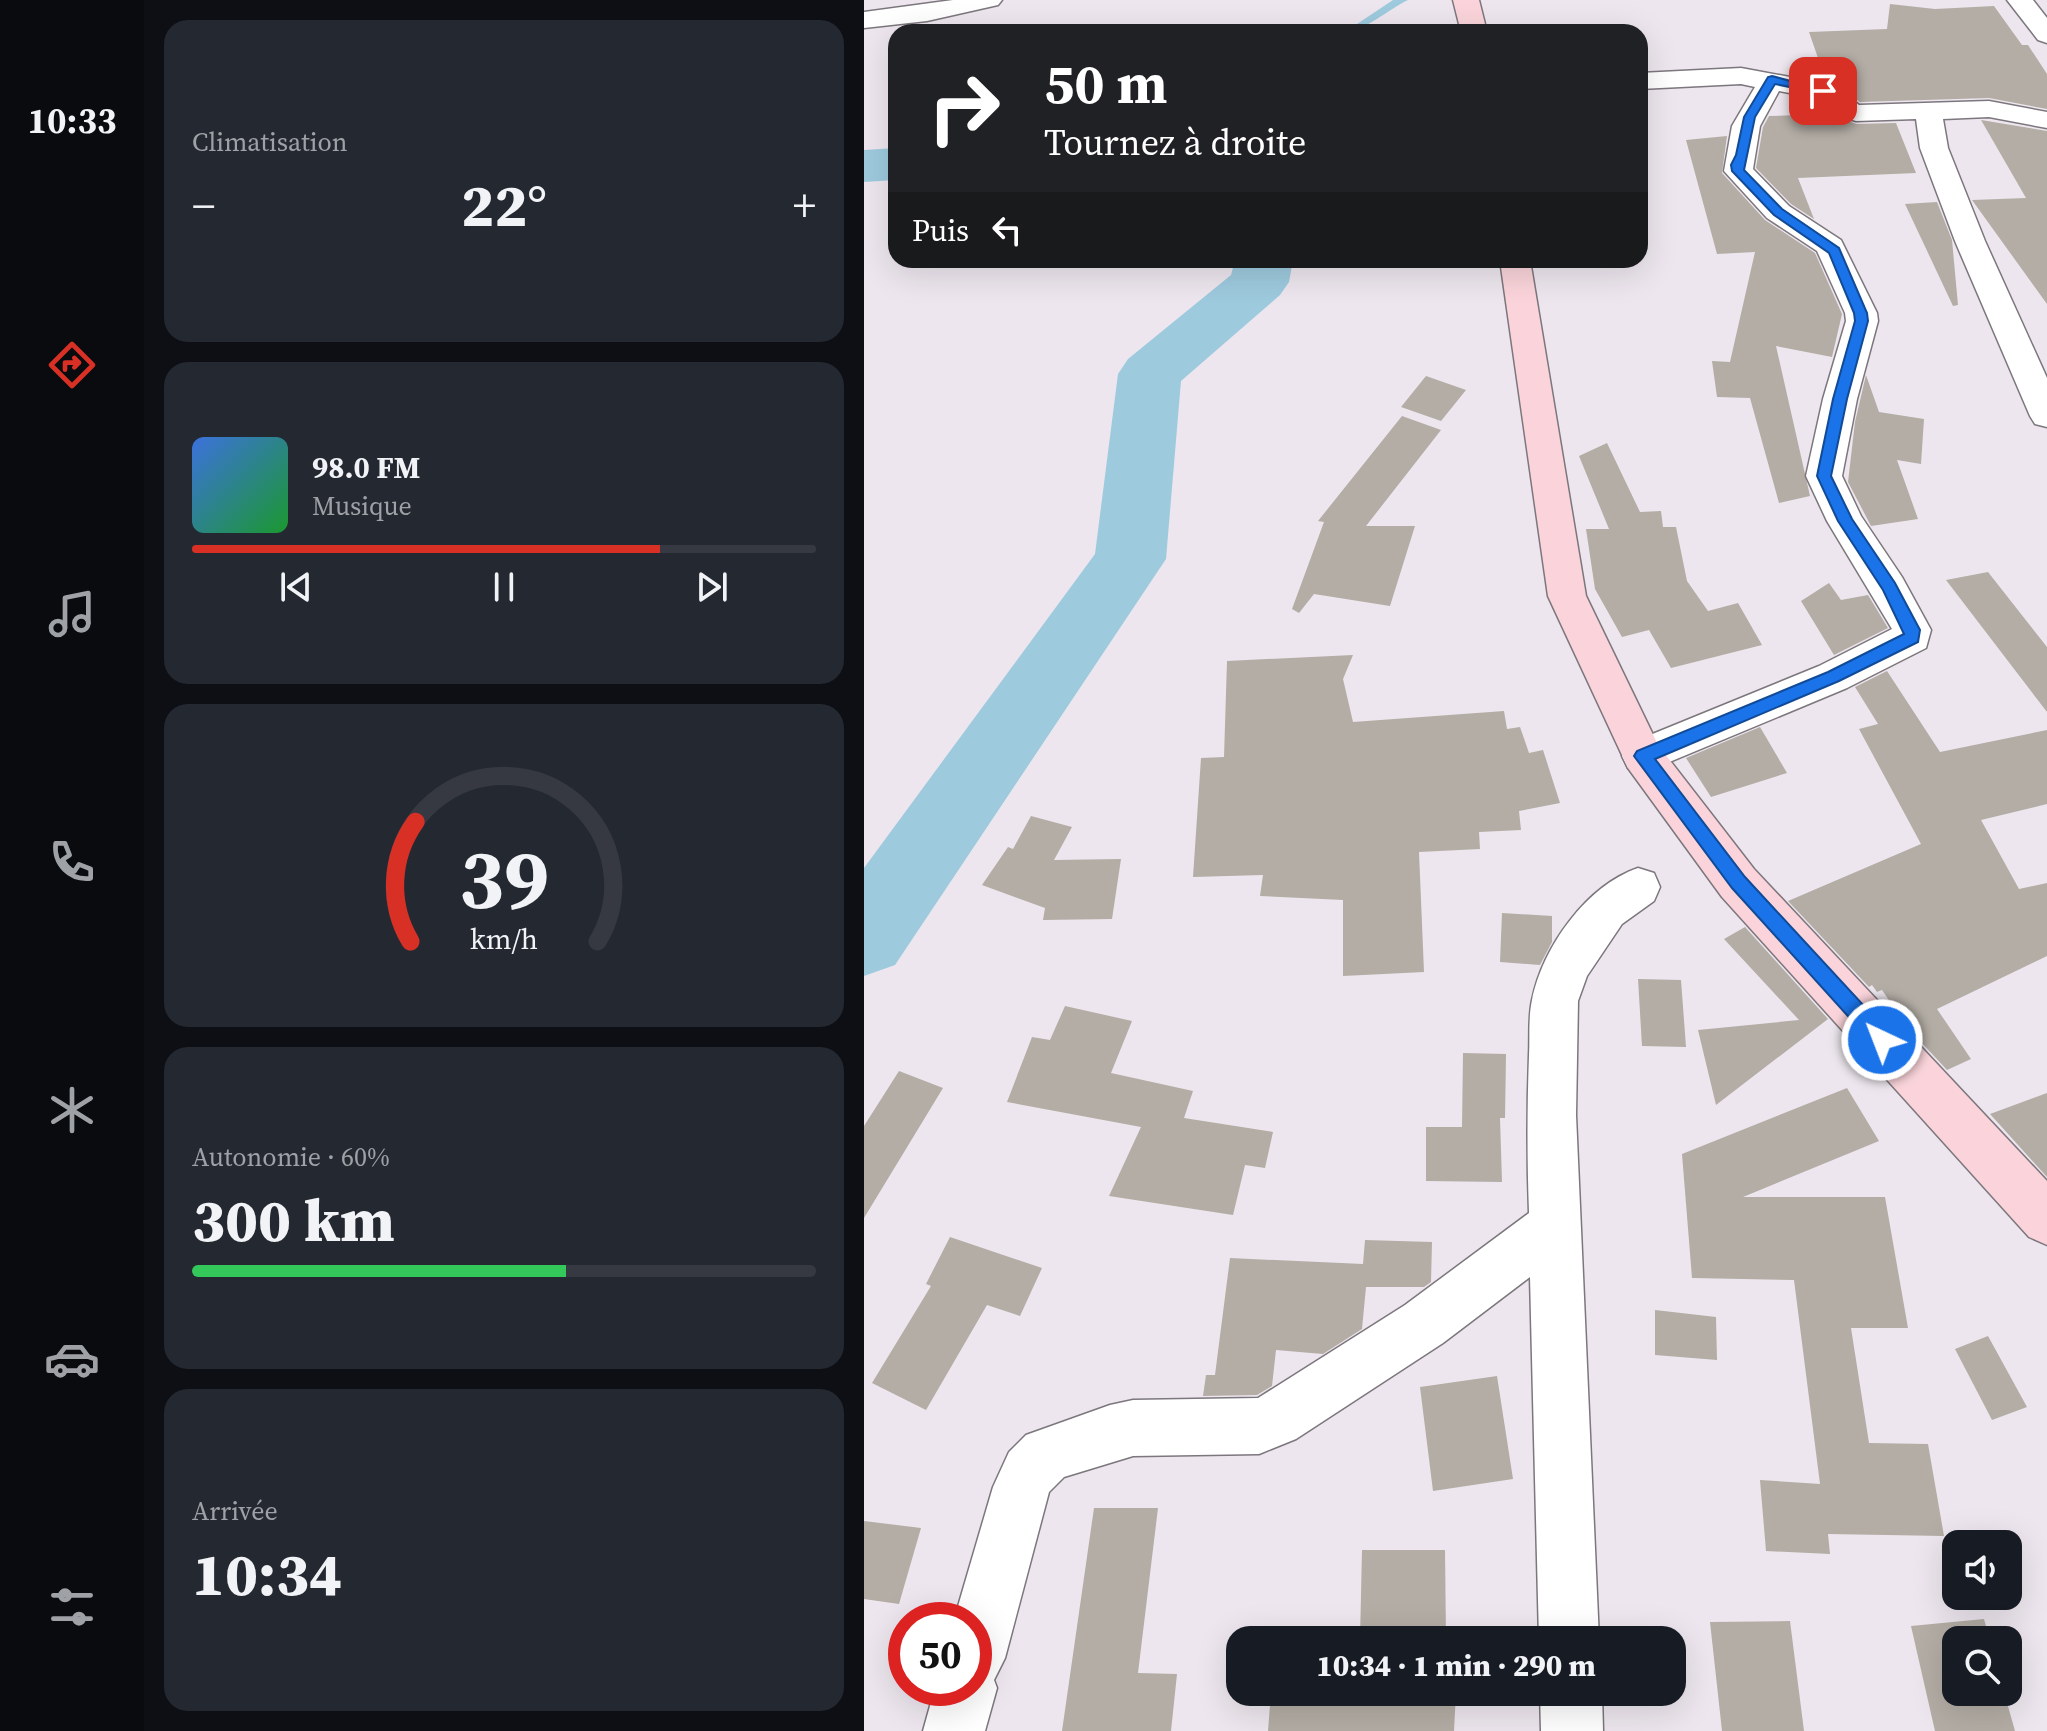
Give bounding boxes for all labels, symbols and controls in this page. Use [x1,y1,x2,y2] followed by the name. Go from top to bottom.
[1044,45,1167,122] text: 50 m
[912,56,1016,160] icon: right
[1789,57,1857,125] pin
[1801,69,1845,113] icon: arrive
[28,96,116,145] text: 10:33
[1044,118,1306,167] text: Tournez à droite
[192,124,348,160] text: Climatisation
[461,164,547,246] text: 22°
[192,175,215,236] text: −
[793,175,816,236] text: +
[985,208,1029,252] icon: left
[912,210,969,251] text: Puis
[44,337,100,393] icon: directions
[312,447,420,488] text: 98.0 FM
[312,488,412,524] text: Musique
[274,565,318,609] icon: previous
[482,565,526,609] icon: pause
[690,565,734,609] icon: next
[44,586,100,642] icon: music
[459,821,549,935] text: 39
[44,834,100,890] icon: phone
[470,919,538,959] text: km/h
[1840,998,1924,1082] position arrow
[44,1082,100,1138] icon: climate
[192,1139,390,1175] text: Autonomie · 60%
[192,1179,395,1261] text: 300 km
[44,1331,100,1387] icon: car
[192,1493,278,1529] text: Arrivée
[1942,1530,2022,1706] map controls
[1942,1530,2022,1610] button: sound
[192,1533,342,1615] text: 10:34
[44,1579,100,1635] icon: filters
[888,1602,992,1706] speed limit sign: 50
[1942,1626,2022,1706] button: search
[1316,1645,1596,1686] text: 10:34 · 1 min · 290 m

